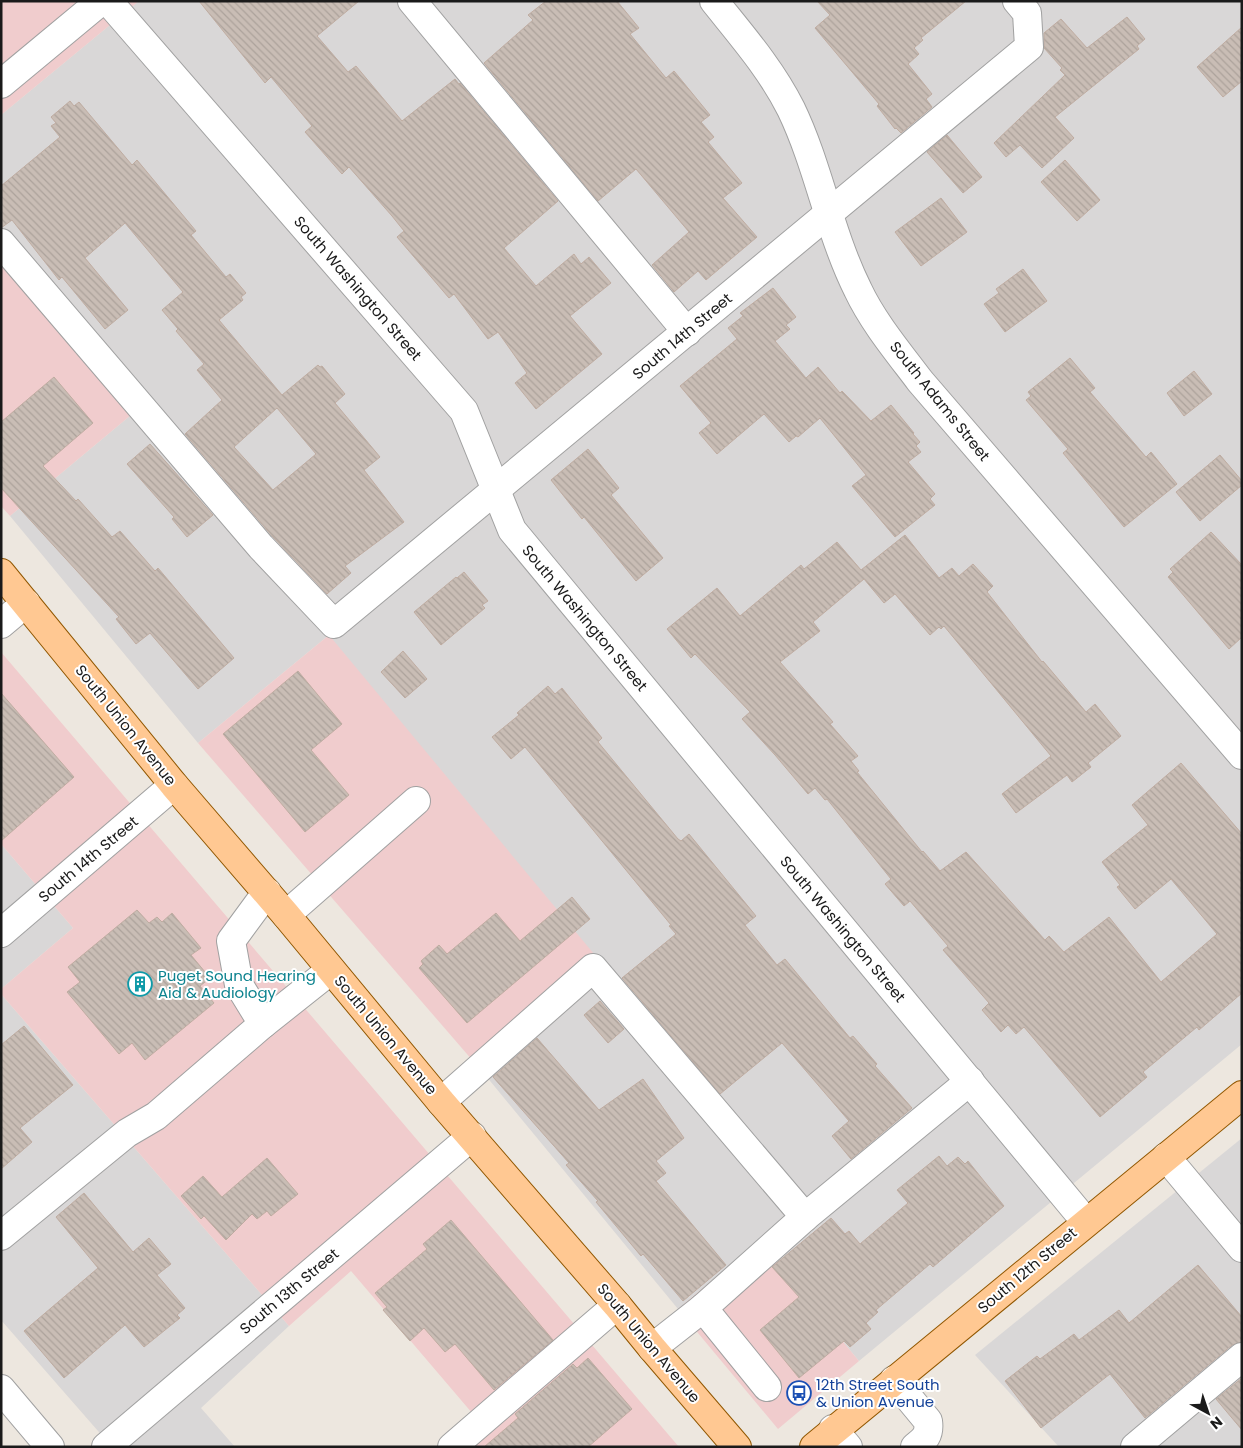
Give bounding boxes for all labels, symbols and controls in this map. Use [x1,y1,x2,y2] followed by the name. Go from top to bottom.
[289,211,427,365] street label: South Washington Street
[628,288,736,384] street label: South 14th Street
[885,337,995,465] street label: South Adams Street
[517,540,653,696] street label: South Washington Street
[71,660,181,790] street label: South Union Avenue
[34,811,142,907] street label: South 14th Street
[775,851,911,1007] street label: South Washington Street
[158,965,316,1003] place label: Puget Sound Hearing Aid & Audiology
[127,971,153,997] building icon: Puget Sound Hearing Aid & Audiology
[330,971,442,1099] street label: South Union Avenue
[973,1222,1081,1318] street label: South 12th Street
[235,1243,343,1339] street label: South 13th Street
[593,1279,705,1407] street label: South Union Avenue
[816,1374,939,1412] place label: 12th Street South & Union Avenue
[786,1380,812,1406] bus stop icon: 12th Street South & Union Avenue
[1183,1388,1233,1438] north arrow
[1206,1412,1227,1434] text: N

